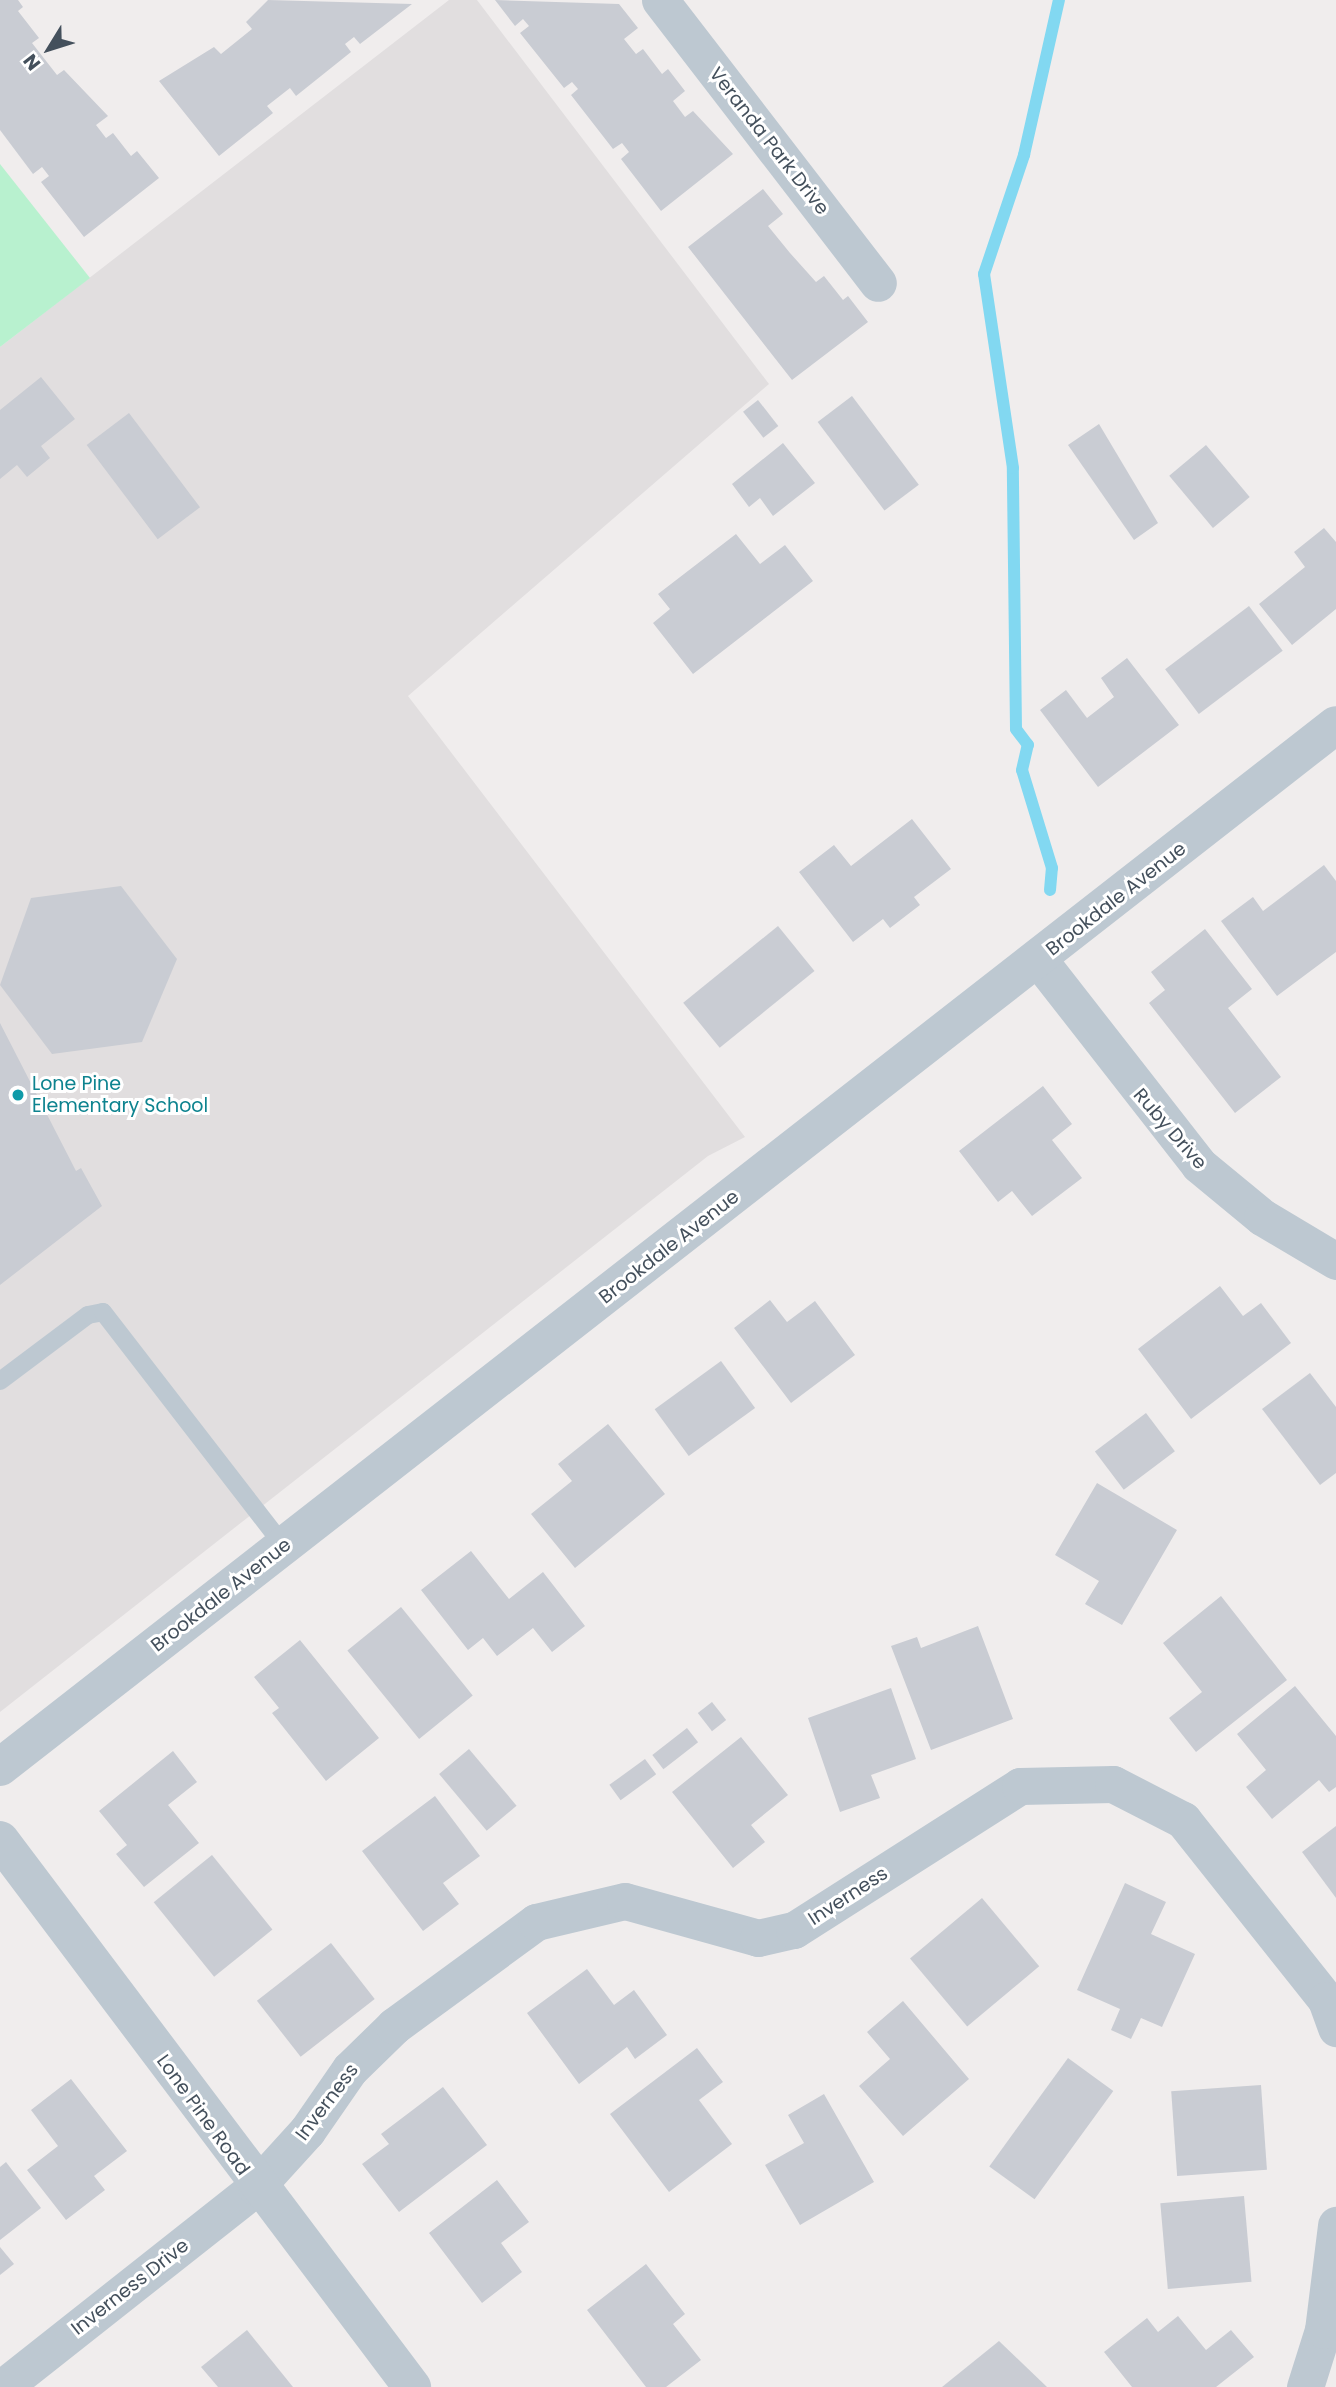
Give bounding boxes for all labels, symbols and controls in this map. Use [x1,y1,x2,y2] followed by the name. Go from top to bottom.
[14,14,84,84] north arrow
[17,48,47,76] text: N
[704,63,834,219] street label: Veranda Park Drive
[1041,837,1191,961] street label: Brookdale Avenue
[32,1073,208,1117] place label: Lone Pine Elementary School
[1129,1084,1211,1174] street label: Ruby Drive
[10,1087,26,1103] marker: Lone Pine Elementary School
[594,1185,744,1309] street label: Brookdale Avenue
[146,1533,296,1657] street label: Brookdale Avenue
[804,1862,892,1930] street label: Inverness
[152,2050,254,2180] street label: Lone Pine Road
[291,2059,363,2145] street label: Inverness
[67,2234,193,2340] street label: Inverness Drive

